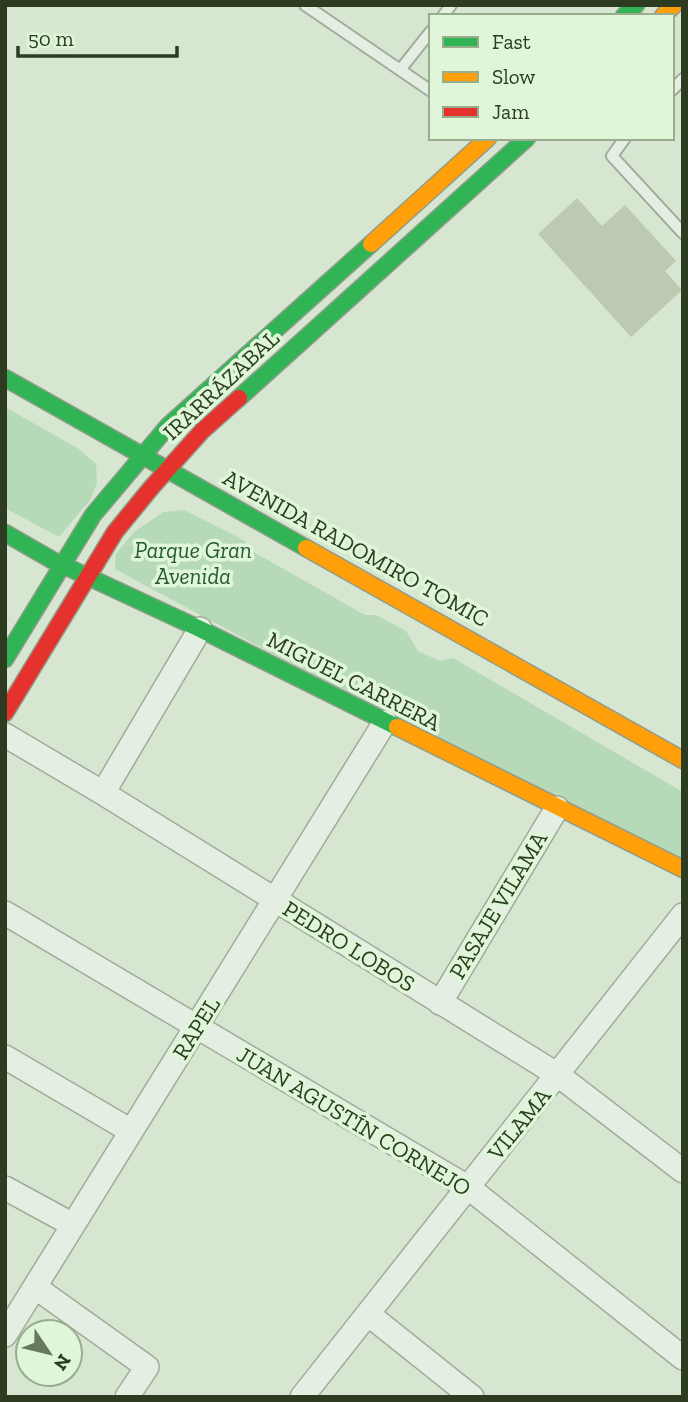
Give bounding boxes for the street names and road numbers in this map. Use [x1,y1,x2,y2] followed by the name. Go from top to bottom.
[157,324,285,446] street label: IRARRÁZABAL
[218,463,494,633] street label: AVENIDA RADOMIRO TOMIC
[262,625,447,737] street label: MIGUEL CARRERA
[443,825,554,984] street label: PASAJE VILAMA
[278,894,420,998] street label: PEDRO LOBOS
[166,991,226,1064] street label: RAPEL
[232,1040,476,1202] street label: JUAN AGUSTÍN CORNEJO
[481,1081,557,1167] street label: VILAMA

